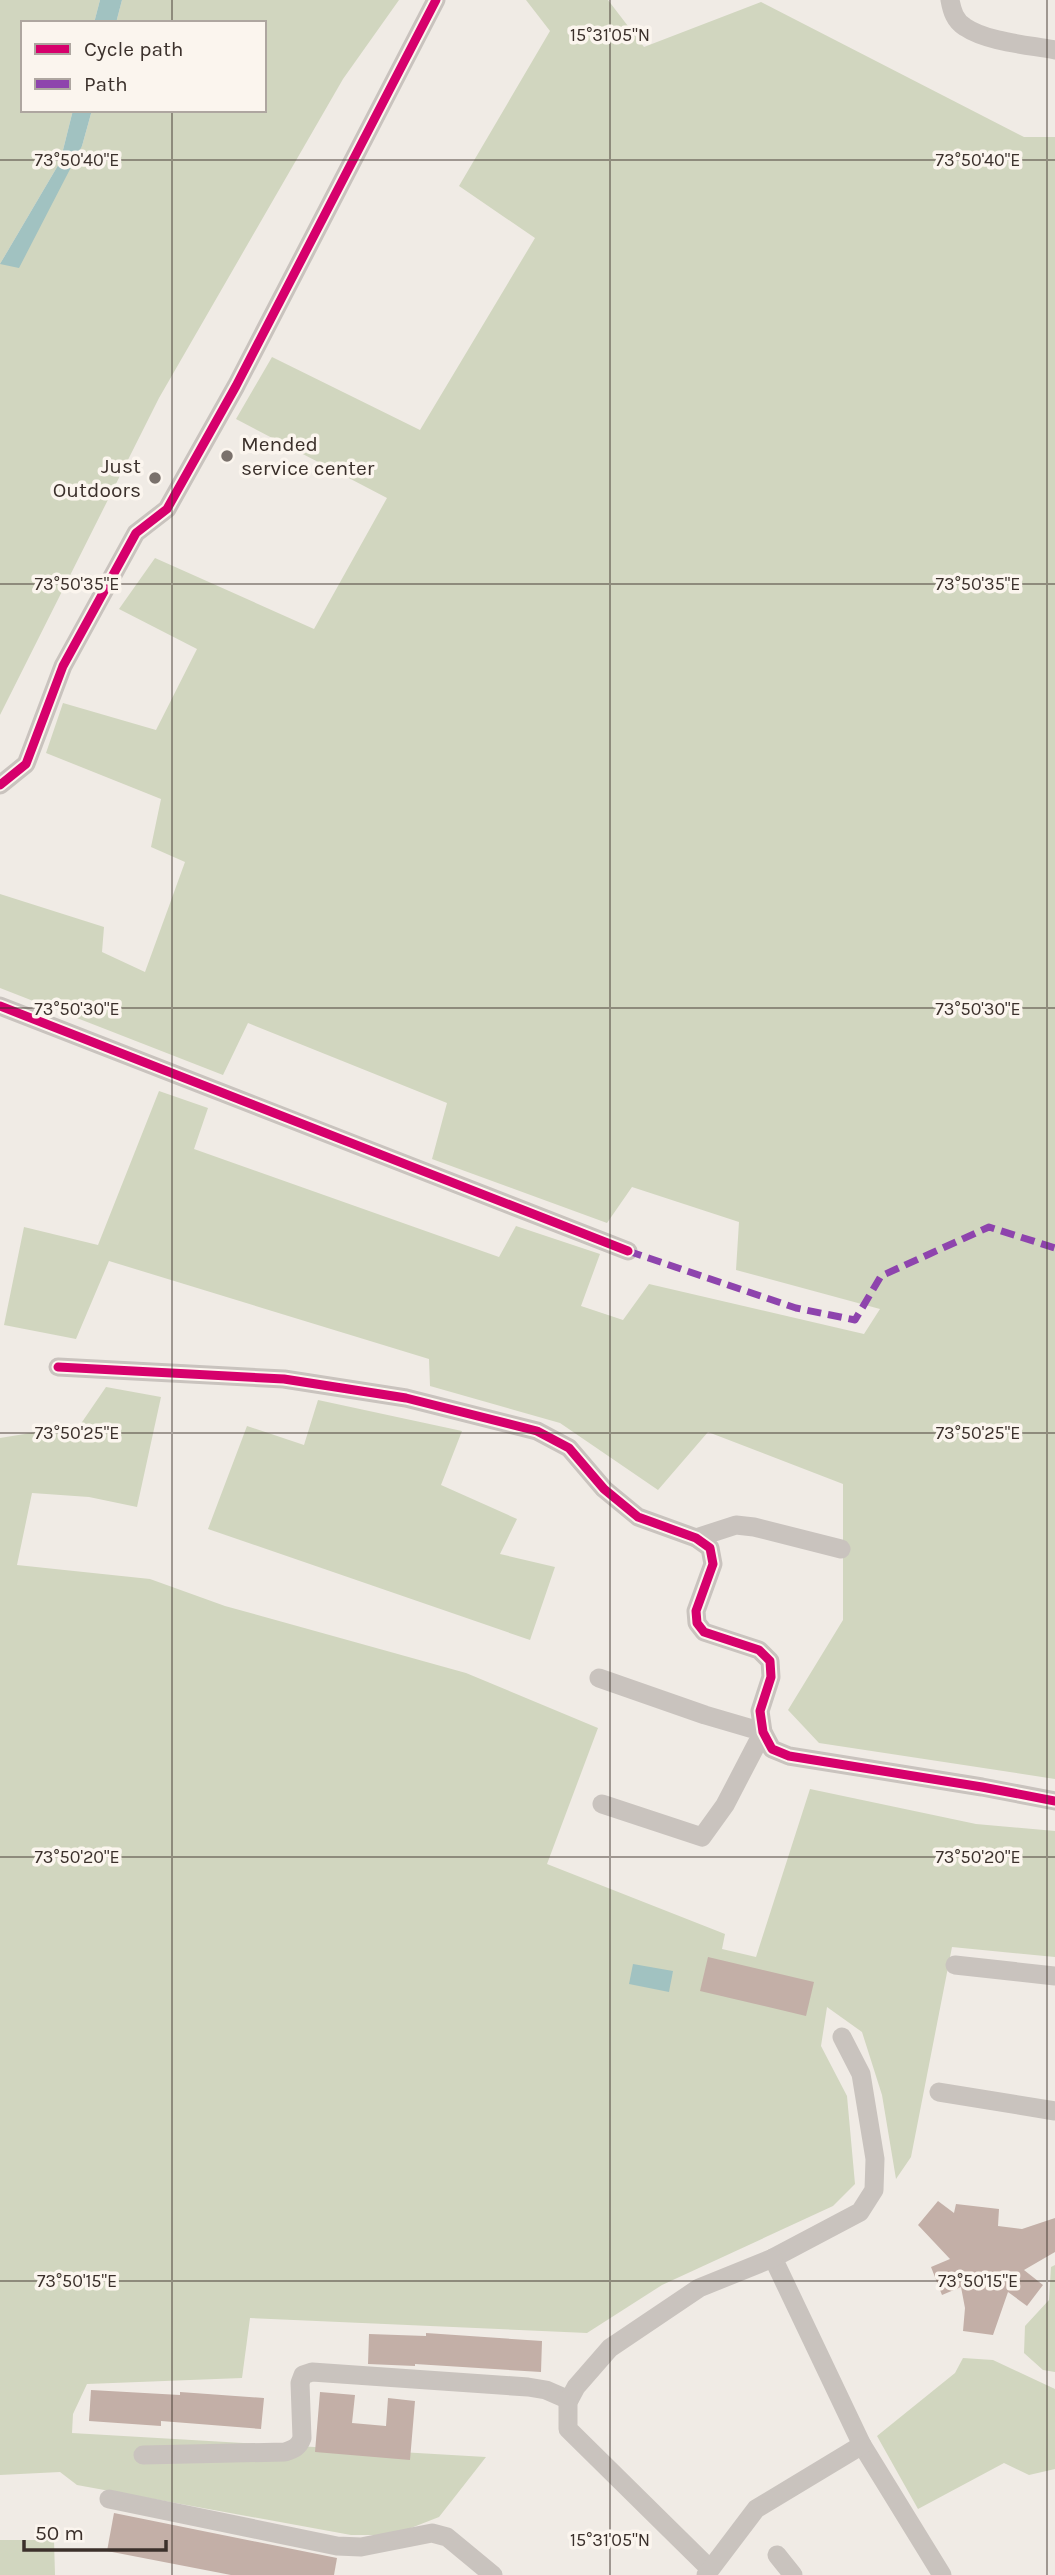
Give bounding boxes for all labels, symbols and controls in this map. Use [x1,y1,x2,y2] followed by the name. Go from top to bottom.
[21,21,266,112] legend
[570,24,650,46] text: 15°31'05"N
[84,37,184,61] text: Cycle path
[84,72,128,96] text: Path
[35,149,119,171] text: 73°50'40"E
[936,149,1020,171] text: 73°50'40"E
[241,432,375,480] place label: Mended service center
[219,448,235,464] marker: Mended service center
[53,454,141,502] place label: Just Outdoors
[147,470,163,486] marker: Just Outdoors
[35,573,119,595] text: 73°50'35"E
[936,573,1020,595] text: 73°50'35"E
[34,998,120,1020] text: 73°50'30"E
[935,998,1021,1020] text: 73°50'30"E
[35,1422,119,1444] text: 73°50'25"E
[936,1422,1020,1444] text: 73°50'25"E
[34,1846,120,1868] text: 73°50'20"E
[935,1846,1021,1868] text: 73°50'20"E
[37,2270,117,2292] text: 73°50'15"E
[938,2270,1018,2292] text: 73°50'15"E
[24,2508,166,2552] scale bar
[35,2521,84,2545] text: 50 m
[570,2529,650,2551] text: 15°31'05"N

